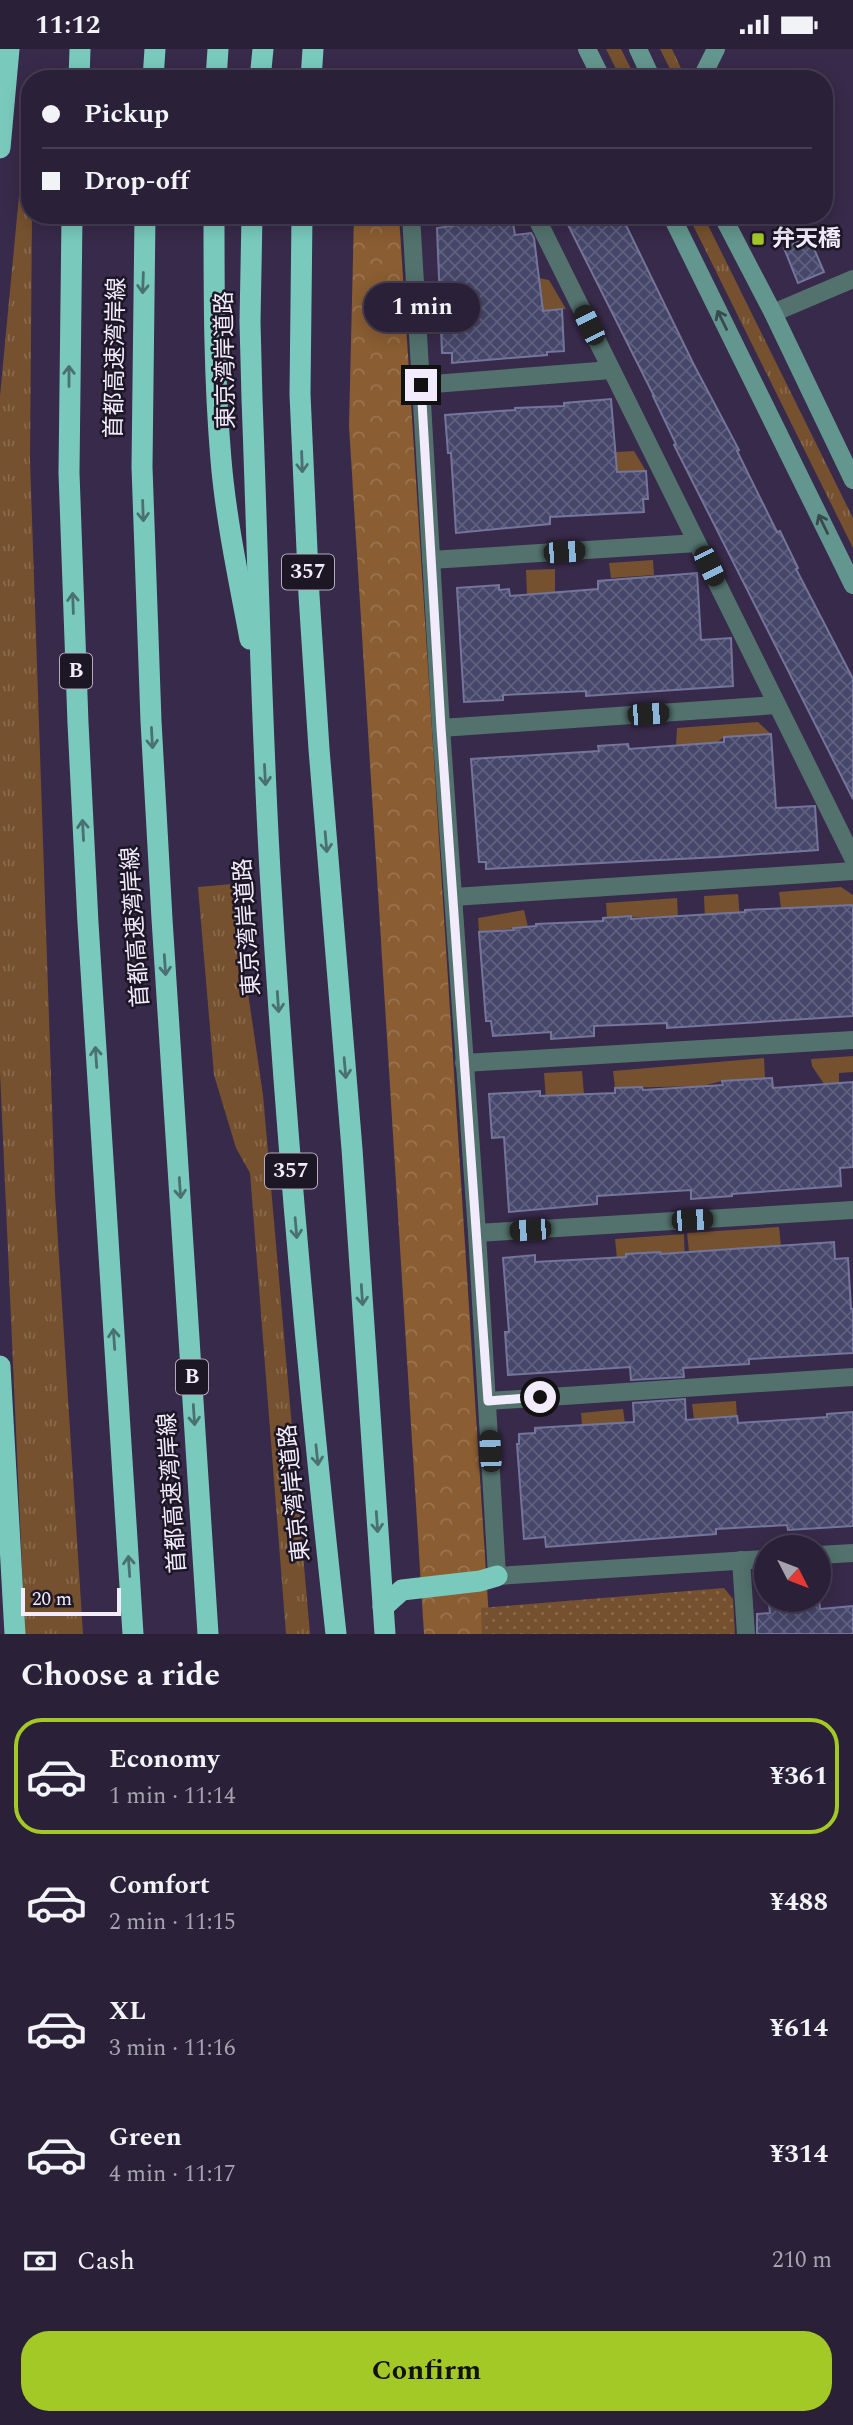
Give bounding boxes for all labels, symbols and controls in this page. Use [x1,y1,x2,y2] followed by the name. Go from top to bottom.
[35,5,100,45] text: 11:12
[84,94,169,134] text: Pickup
[84,161,189,201] text: Drop-off
[772,222,841,257] place label: 弁天橋
[750,231,766,247] marker: 弁天橋
[137,272,150,295] one-way arrow
[97,277,135,439] street label: 首都高速湾岸線
[363,283,479,333] callout: 1 min
[391,290,453,325] text: 1 min
[207,291,245,429] street label: 東京湾岸道路
[571,302,608,348] car
[715,310,729,331] one-way arrow
[63,364,76,387] one-way arrow
[405,369,437,401] route end
[296,450,309,473] one-way arrow
[137,499,150,522] one-way arrow
[815,514,829,535] one-way arrow
[543,540,586,564] car
[691,543,728,589] car
[282,554,334,589] road number: 357
[67,592,80,615] one-way arrow
[60,653,92,689] road number: B
[627,702,670,726] car
[146,726,159,749] one-way arrow
[259,763,272,786] one-way arrow
[76,819,89,842] one-way arrow
[320,830,333,853] one-way arrow
[113,845,159,1009] street label: 首都高速湾岸線
[226,857,270,997] street label: 東京湾岸道路
[159,954,172,976] one-way arrow
[272,990,285,1013] one-way arrow
[90,1046,103,1069] one-way arrow
[339,1057,352,1079] one-way arrow
[265,1153,317,1189] road number: 357
[174,1176,187,1198] one-way arrow
[671,1208,714,1232] car
[290,1217,303,1239] one-way arrow
[509,1218,552,1242] car
[356,1284,369,1306] one-way arrow
[107,1328,120,1351] one-way arrow
[176,1359,208,1395] road number: B
[524,1381,556,1413] route start
[188,1403,201,1426] one-way arrow
[150,1411,196,1575] street label: 首都高速湾岸線
[270,1423,320,1563] street label: 東京湾岸道路
[479,1429,502,1473] car
[310,1443,323,1466] one-way arrow
[371,1511,384,1533] one-way arrow
[754,1535,831,1612] north arrow
[754,1535,831,1612] map controls
[122,1555,135,1578] one-way arrow
[21,1585,121,1617] scale bar
[32,1585,72,1614] text: 20 m
[21,1651,220,1700] text: Choose a ride
[109,1739,219,1779] text: Economy
[25,1745,88,1808] icon: car
[770,1756,828,1796] text: ¥361
[109,1779,236,1814] text: 1 min · 11:14
[109,1865,210,1905] text: Comfort
[25,1871,88,1934] icon: car
[770,1882,828,1922] text: ¥488
[109,1905,236,1940] text: 2 min · 11:15
[109,1991,146,2031] text: XL
[25,1997,88,2060] icon: car
[770,2008,828,2048] text: ¥614
[109,2031,236,2066] text: 3 min · 11:16
[109,2117,182,2157] text: Green
[25,2123,88,2186] icon: car
[770,2134,828,2174] text: ¥314
[109,2157,236,2192] text: 4 min · 11:17
[77,2241,135,2281] text: Cash
[21,2242,59,2280] icon: cash
[772,2243,832,2278] text: 210 m
[21,2331,832,2411] button: Confirm

